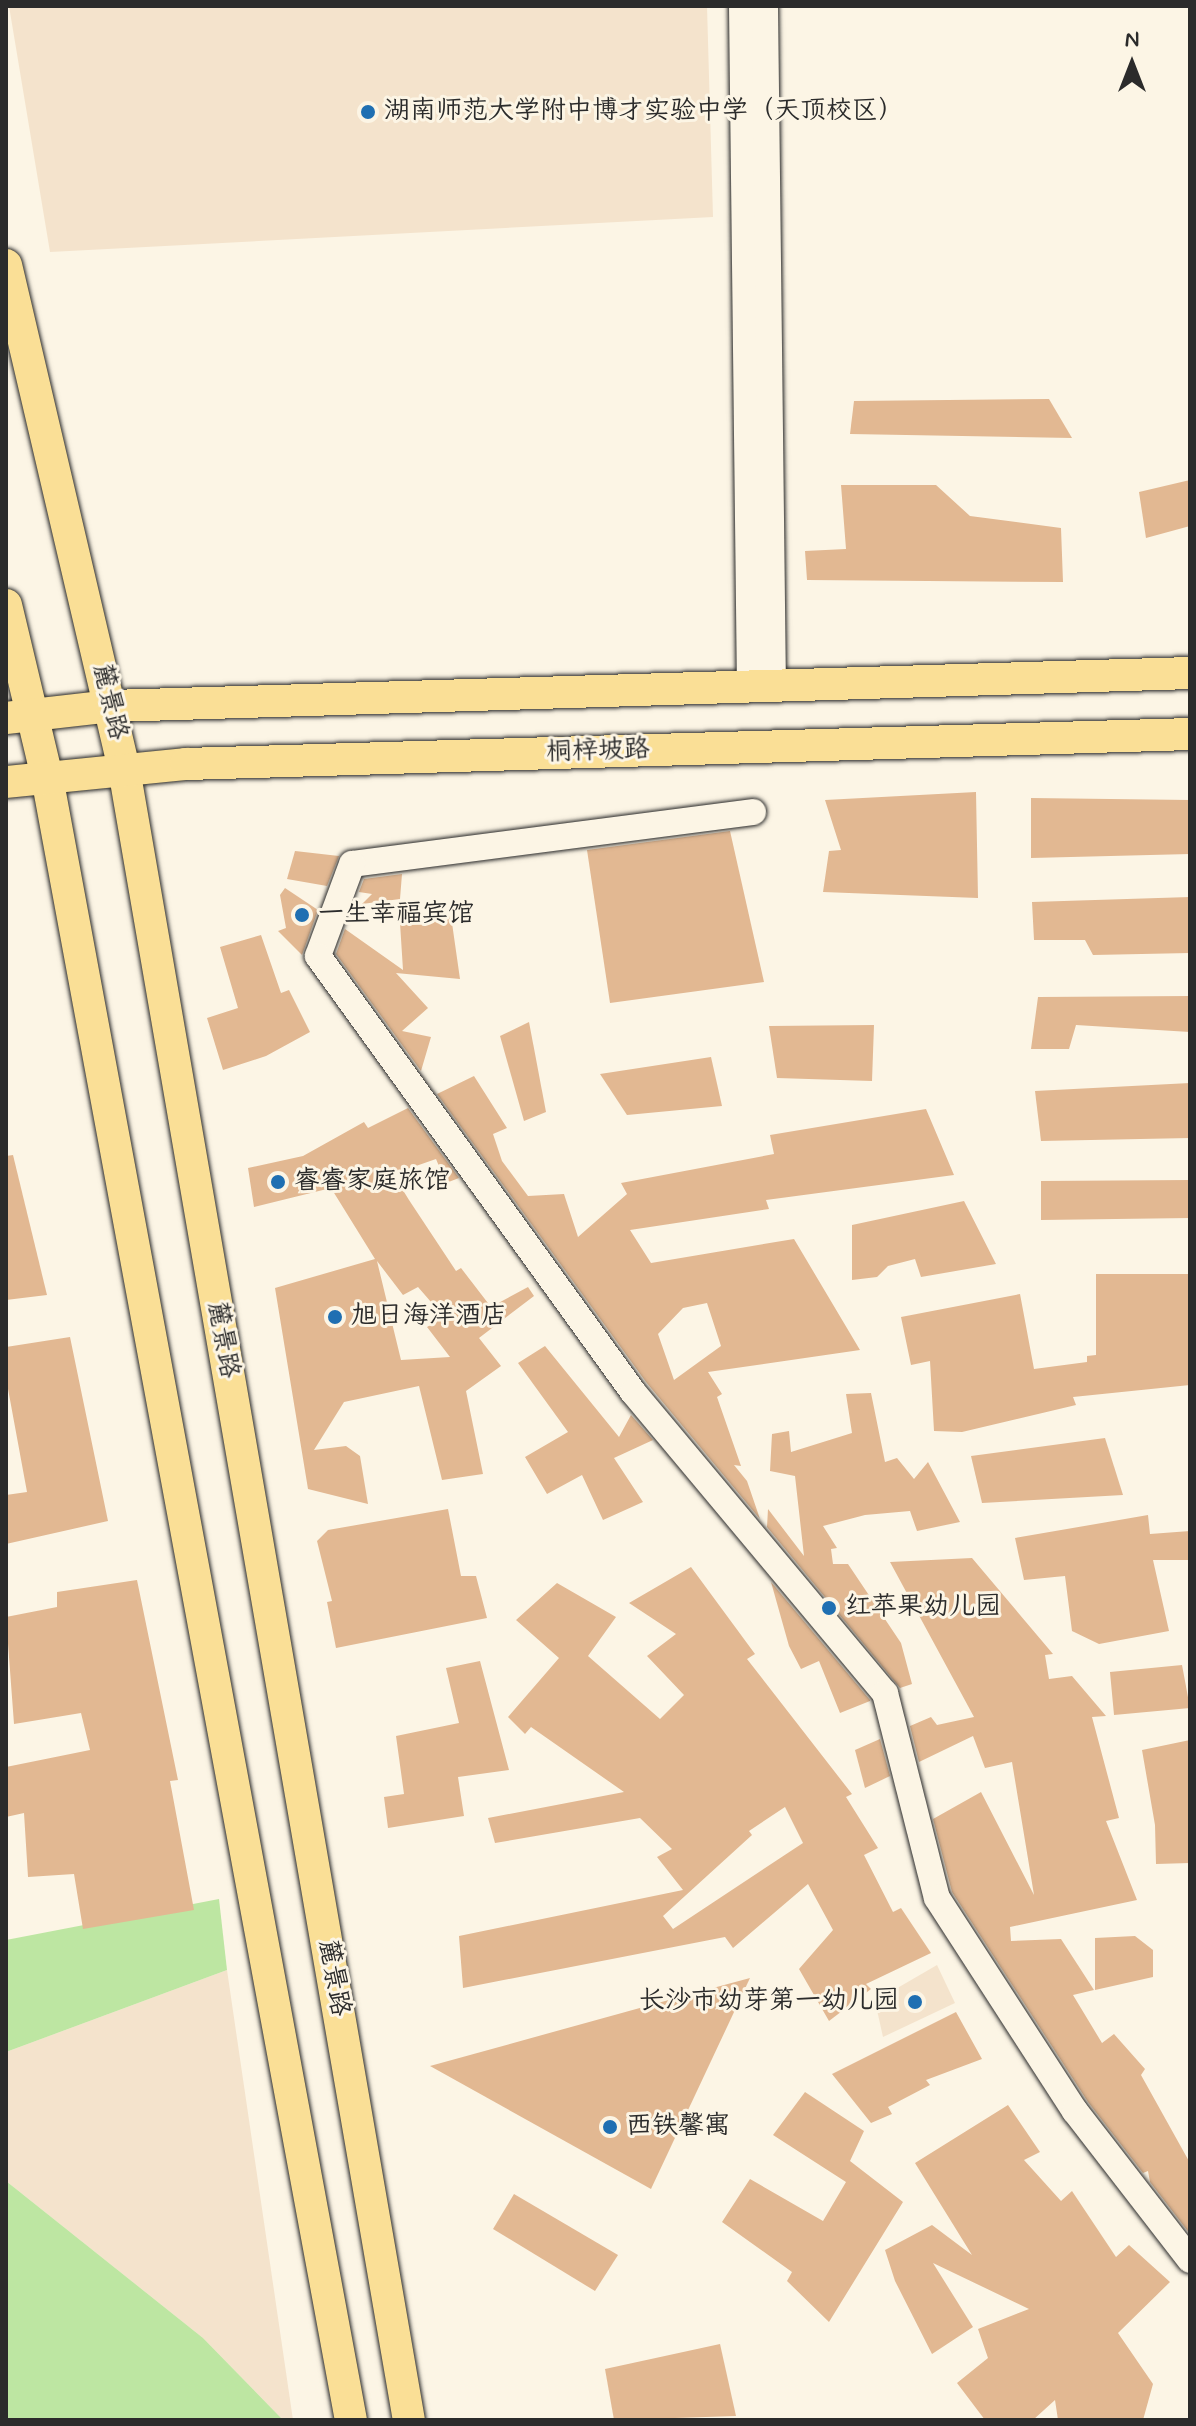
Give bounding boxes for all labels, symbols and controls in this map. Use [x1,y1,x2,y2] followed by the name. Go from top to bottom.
[1092,24,1172,104] north arrow
[1125,26,1139,54] text: N
[384,96,904,128] place label: 湖南师范大学附中博才实验中学（天顶校区）
[359,103,377,121] marker: 湖南师范大学附中博才实验中学（天顶校区）
[85,660,133,744] street label: 麓景路
[545,735,651,769] street label: 桐梓坡路
[318,899,474,931] place label: 一生幸福宾馆
[293,906,311,924] marker: 一生幸福宾馆
[294,1166,450,1198] place label: 睿睿家庭旅馆
[269,1173,287,1191] marker: 睿睿家庭旅馆
[200,1299,244,1381] street label: 麓景路
[351,1301,507,1333] place label: 旭日海洋酒店
[326,1308,344,1326] marker: 旭日海洋酒店
[845,1592,1001,1624] place label: 红苹果幼儿园
[820,1599,838,1617] marker: 红苹果幼儿园
[311,1937,355,2019] street label: 麓景路
[639,1986,899,2018] place label: 长沙市幼芽第一幼儿园
[906,1993,924,2011] marker: 长沙市幼芽第一幼儿园
[626,2111,730,2143] place label: 西铁馨寓
[601,2118,619,2136] marker: 西铁馨寓

